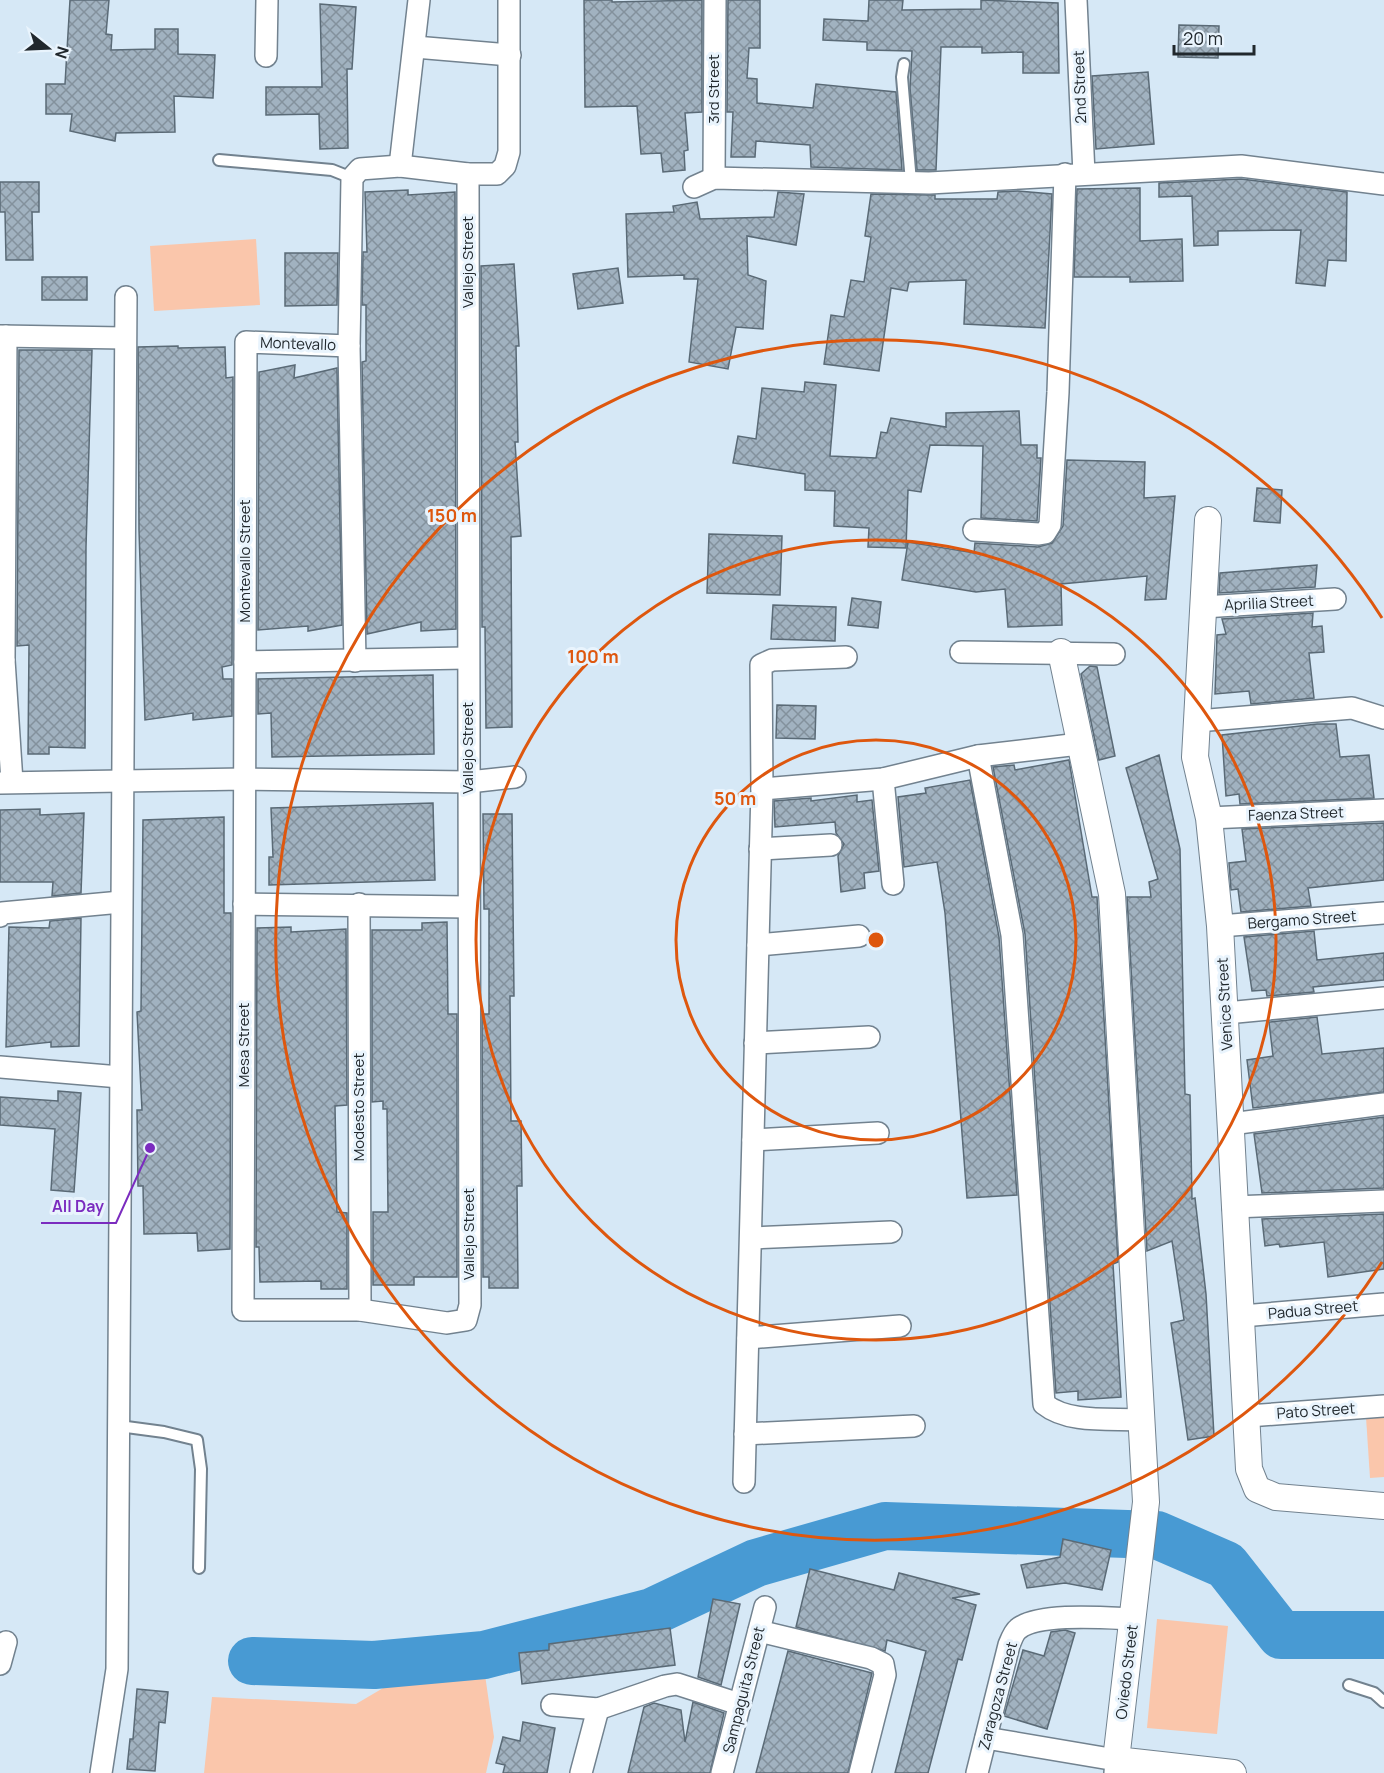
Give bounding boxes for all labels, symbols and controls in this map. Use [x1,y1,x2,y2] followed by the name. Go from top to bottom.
[18,18,78,78] north arrow
[1174,18,1254,56] scale bar
[1183,26,1223,50] text: 20 m
[50,44,75,62] text: N
[1068,50,1091,124] street label: 2nd Street
[703,54,724,124] street label: 3rd Street
[457,216,478,308] street label: Vallejo Street
[260,332,336,355] street label: Montevallo
[234,500,255,623] street label: Montevallo Street
[427,503,477,527] text: 150 m
[1224,590,1314,615] street label: Aprilia Street
[567,644,619,668] text: 100 m
[457,702,478,794] street label: Vallejo Street
[714,786,756,810] text: 50 m
[1248,801,1344,826] street label: Faenza Street
[1247,905,1357,934] street label: Bergamo Street
[866,930,886,950] centre of rings
[1212,957,1237,1051] street label: Venice Street
[233,1003,254,1087] street label: Mesa Street
[348,1053,369,1161] street label: Modesto Street
[458,1188,479,1280] street label: Vallejo Street
[41,1189,116,1223] callout: All Day
[52,1195,104,1217] text: All Day
[1267,1295,1359,1324] street label: Padua Street
[1276,1397,1356,1424] street label: Pato Street
[1110,1623,1143,1721] street label: Oviedo Street
[718,1624,769,1756] street label: Sampaguita Street
[973,1639,1022,1752] street label: Zaragoza Street

